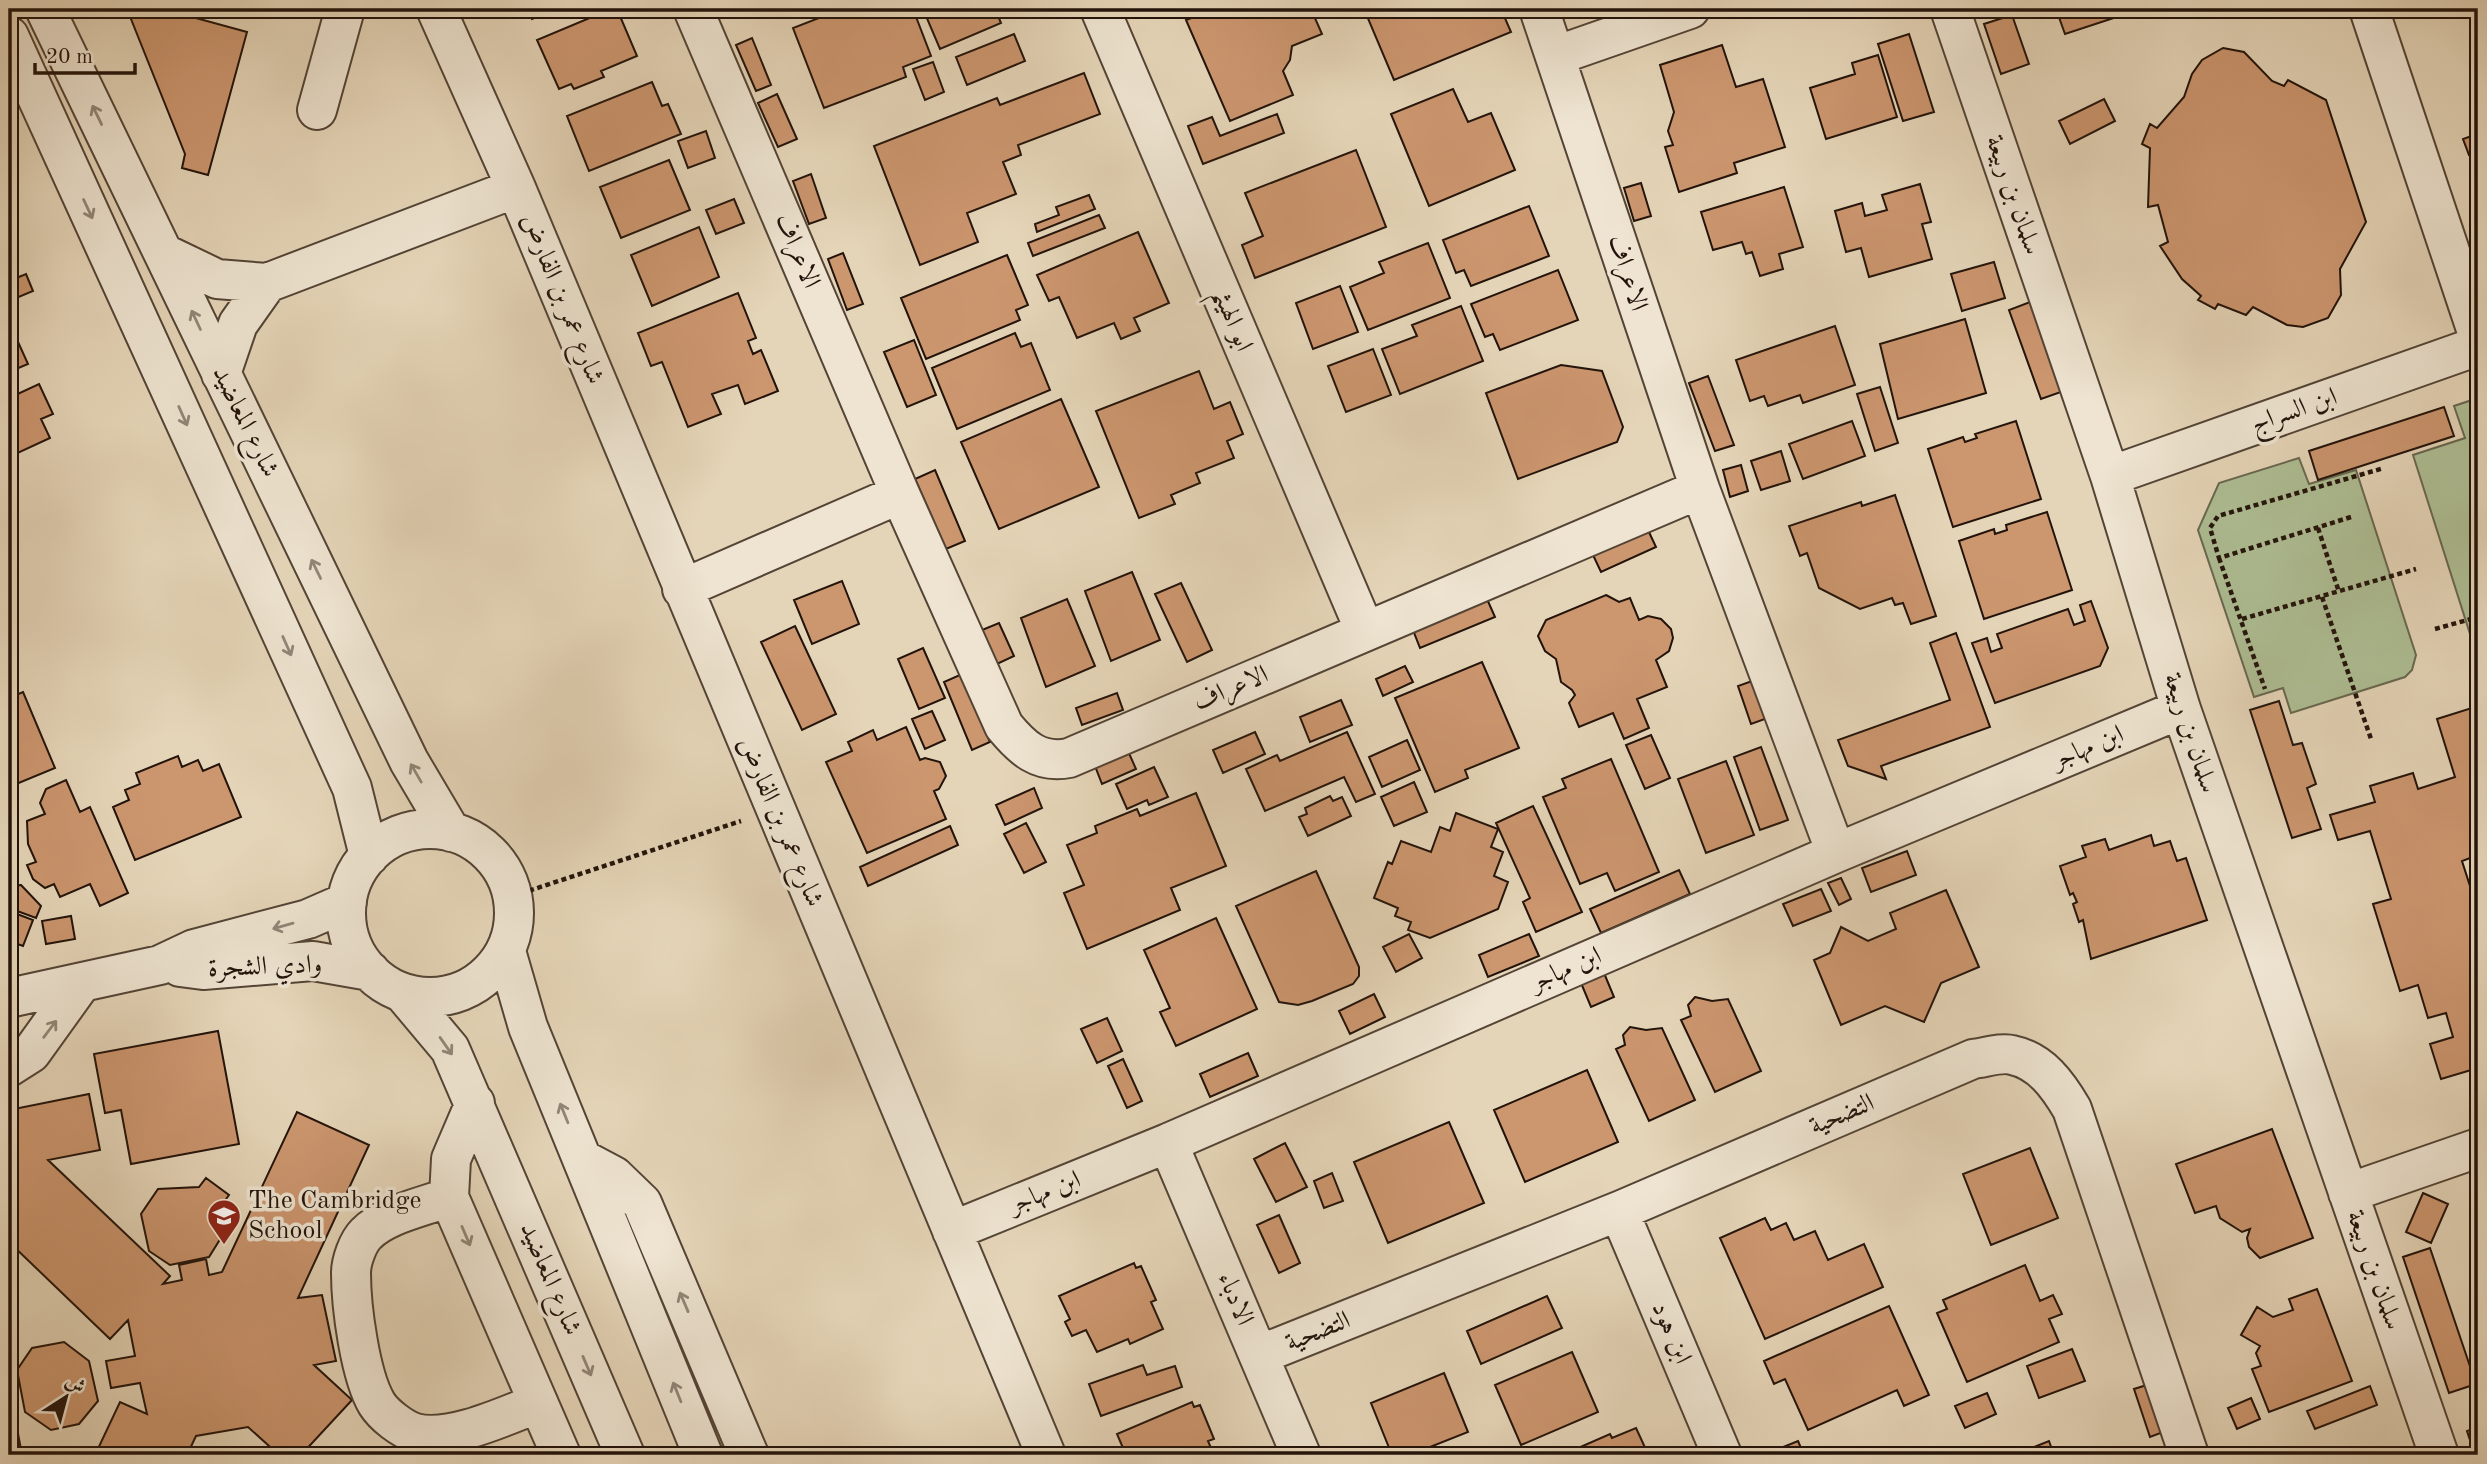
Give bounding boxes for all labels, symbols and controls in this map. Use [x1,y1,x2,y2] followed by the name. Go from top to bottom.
[35,32,135,76] scale bar
[46,47,93,68] text: 20 m
[89,105,103,126] one-way arrow
[1980,132,2046,258] street label: سلمان بن ربيعة
[82,198,95,219] one-way arrow
[509,210,608,391] street label: شارع عمر بن الفارض
[767,210,824,293] street label: الاعراف
[1600,232,1651,315] street label: الاعراف
[1197,285,1257,360] street label: ابو الهيثم
[189,310,202,331] one-way arrow
[201,363,283,484] street label: شارع المعاضيد
[2247,384,2344,446] street label: ابن السراج
[177,405,190,426] one-way arrow
[309,559,322,580] one-way arrow
[281,634,294,656] one-way arrow
[1190,662,1273,719] street label: الاعراف
[2157,670,2222,797] street label: سلمان بن ربيعة
[2046,721,2128,778] street label: ابن مهاجر
[726,733,827,913] street label: شارع عمر بن الفارض
[409,763,422,784] one-way arrow
[273,920,295,933] one-way arrow
[1524,943,1606,1000] street label: ابن مهاجر
[207,952,323,988] street label: وادي الشجرة
[43,1021,58,1039] one-way arrow
[439,1036,453,1055] one-way arrow
[1806,1090,1878,1140] street label: التضحية
[556,1103,569,1125] one-way arrow
[1003,1167,1085,1222] street label: ابن مهاجر
[248,1188,421,1244] place label: The Cambridge School
[205,1197,243,1246] school or university icon: The Cambridge School
[2341,1207,2407,1333] street label: سلمان بن ربيعة
[508,1219,585,1342] street label: شارع المعاضيد
[460,1225,473,1247] one-way arrow
[1211,1269,1258,1330] street label: الادباء
[677,1292,690,1314] one-way arrow
[1645,1298,1696,1369] street label: ابن هود
[1282,1307,1354,1357] street label: التضحية
[581,1354,594,1376] one-way arrow
[32,1362,102,1432] north arrow
[61,1372,88,1398] text: ش
[670,1382,683,1403] one-way arrow

